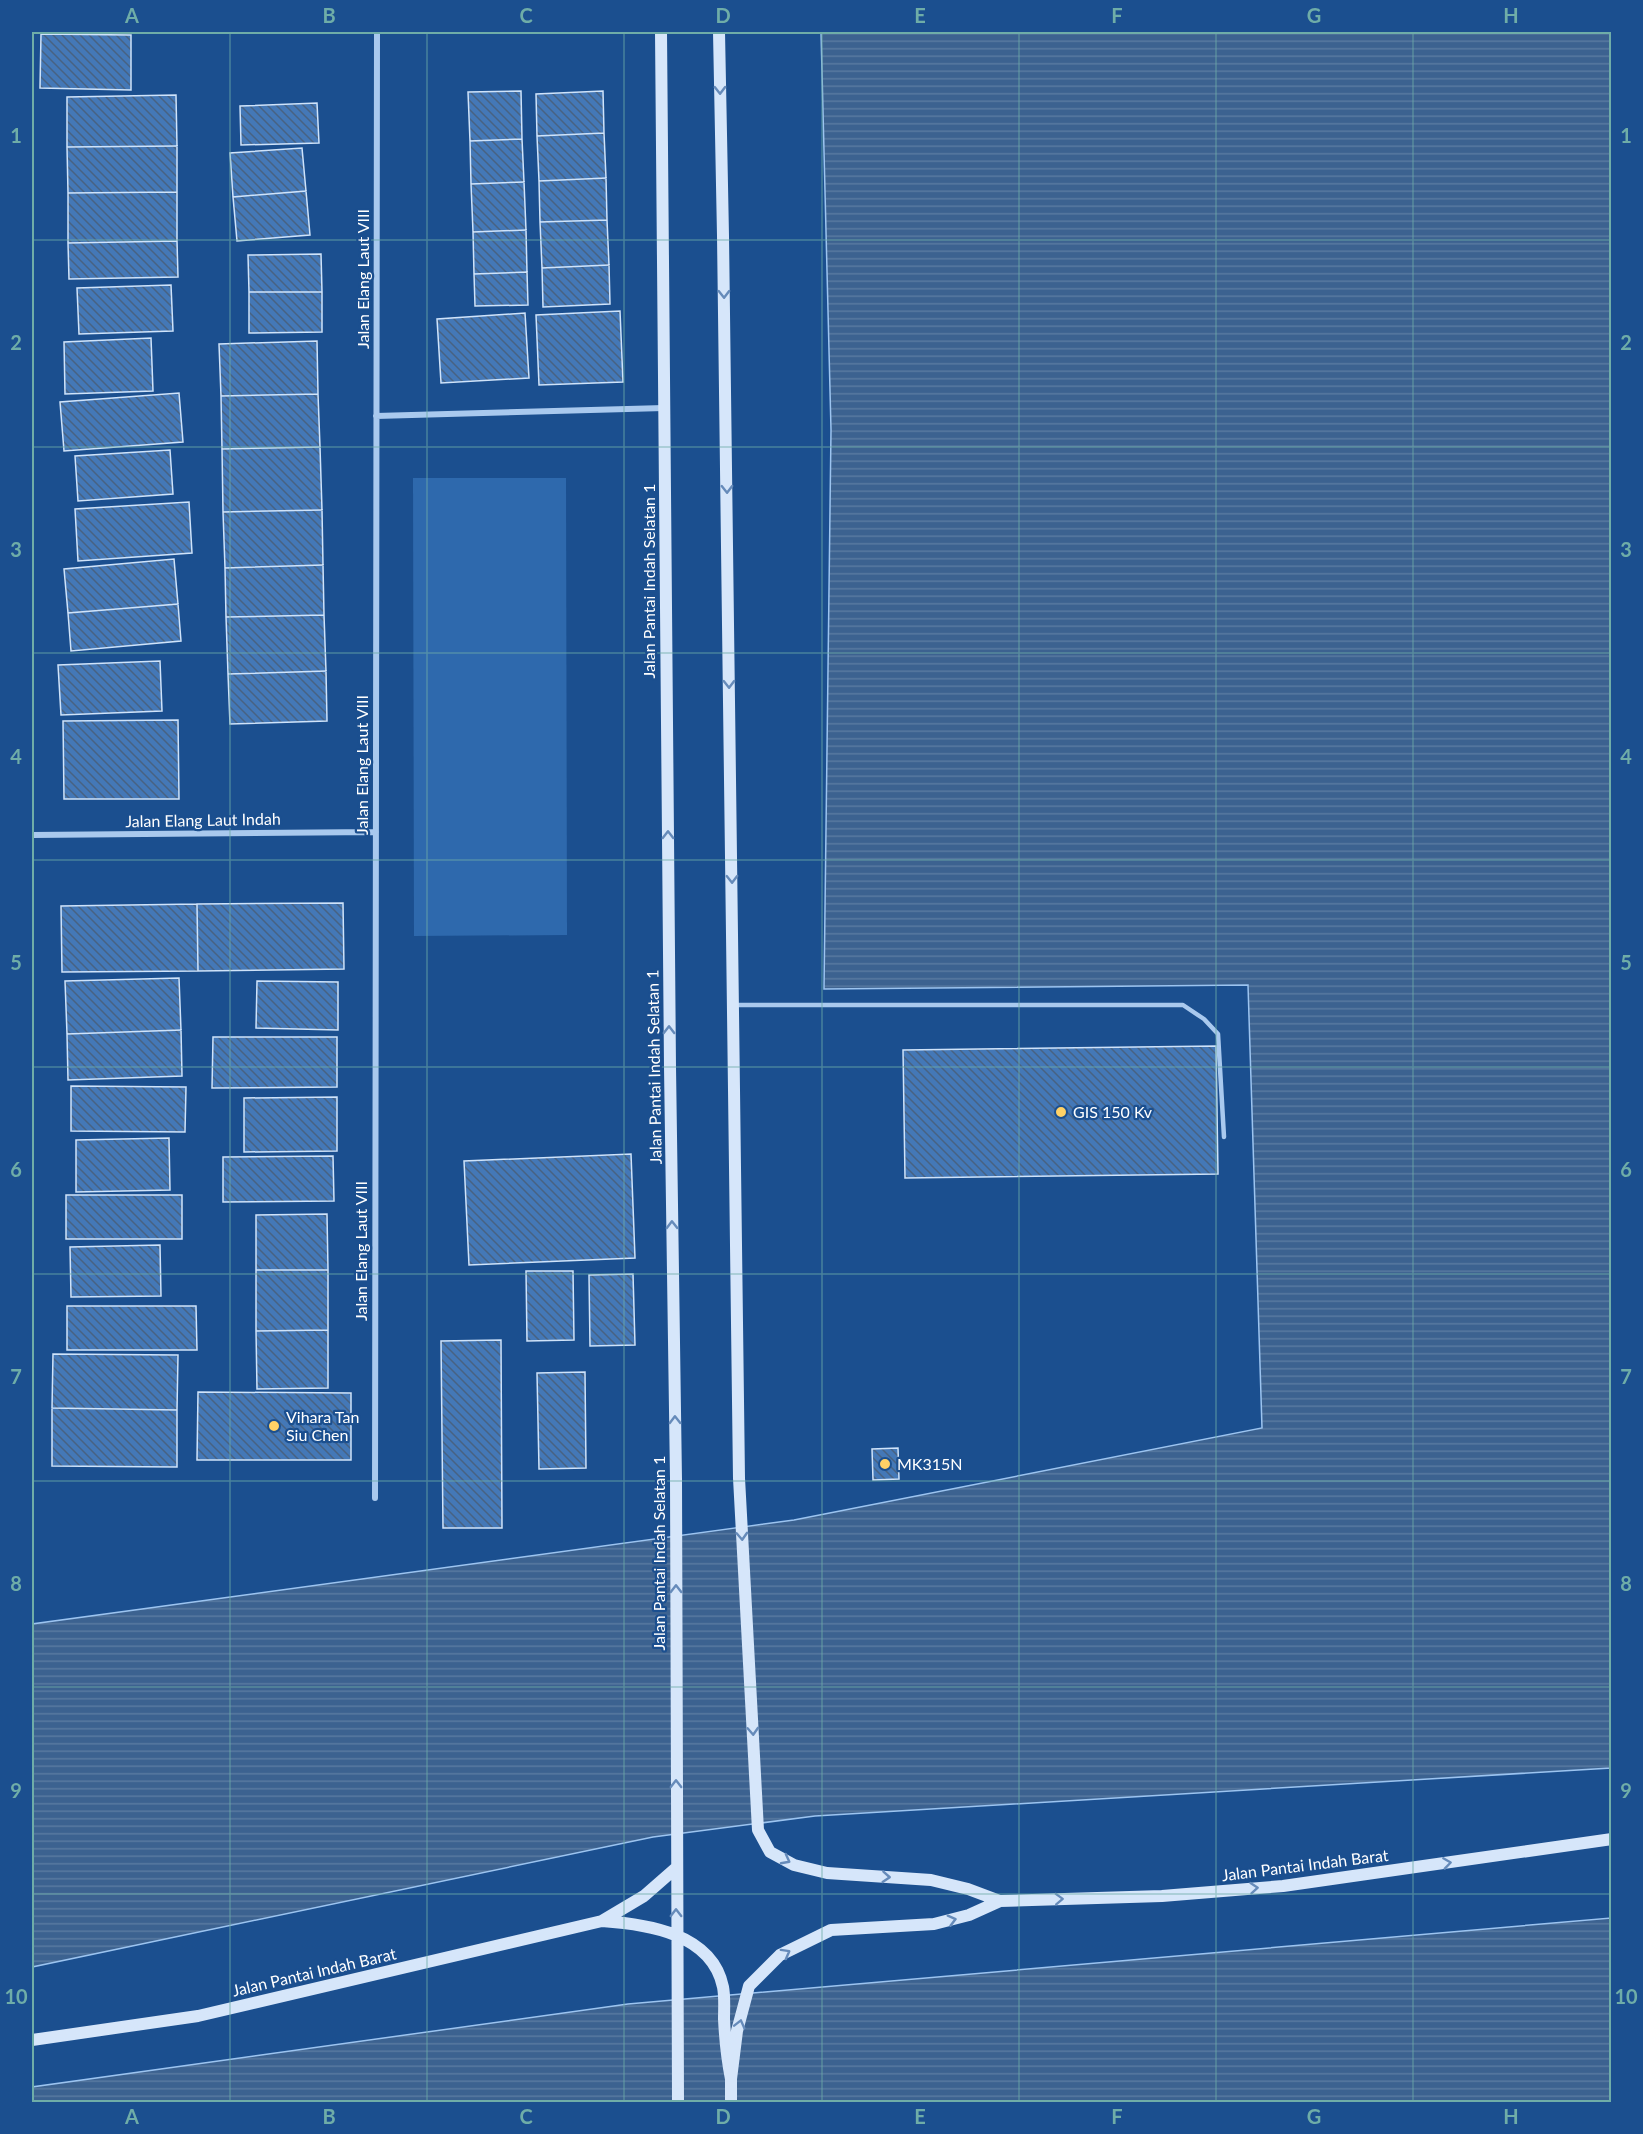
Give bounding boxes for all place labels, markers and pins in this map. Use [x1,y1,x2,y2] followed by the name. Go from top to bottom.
[1073,1102,1153,1121] place label: GIS 150 Kv
[1054,1105,1068,1119] marker: GIS 150 Kv
[286,1407,359,1444] place label: Vihara Tan Siu Chen
[267,1419,281,1433] marker: Vihara Tan Siu Chen
[897,1454,963,1473] place label: MK315N
[878,1457,892,1471] marker: MK315N

